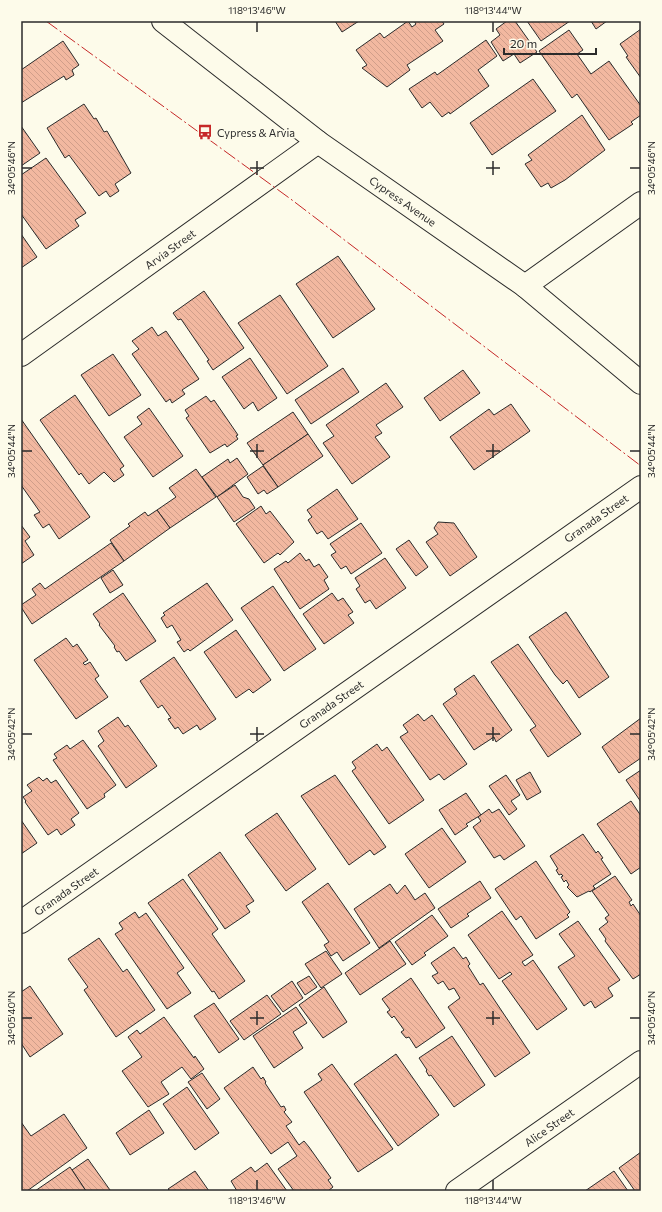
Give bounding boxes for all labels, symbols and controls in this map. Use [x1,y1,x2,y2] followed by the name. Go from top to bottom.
[228,4,286,16] text: 118°13'46"W
[464,4,522,16] text: 118°13'44"W
[504,30,596,56] scale bar
[510,36,537,50] text: 20 m
[196,123,214,141] bus stop icon: Cypress & Arvia
[217,126,295,139] place label: Cypress & Arvia
[5,141,17,195] text: 34°05'46"N
[645,141,657,195] text: 34°05'46"N
[367,173,439,229] street label: Cypress Avenue
[142,226,198,272] street label: Arvia Street
[5,424,17,478] text: 34°05'44"N
[645,424,657,478] text: 34°05'44"N
[561,491,631,545] street label: Granada Street
[296,677,366,731] street label: Granada Street
[5,707,17,761] text: 34°05'42"N
[645,707,657,761] text: 34°05'42"N
[31,864,101,918] street label: Granada Street
[5,991,17,1045] text: 34°05'40"N
[645,991,657,1045] text: 34°05'40"N
[522,1105,577,1149] street label: Alice Street
[228,1194,286,1206] text: 118°13'46"W
[464,1194,522,1206] text: 118°13'44"W

